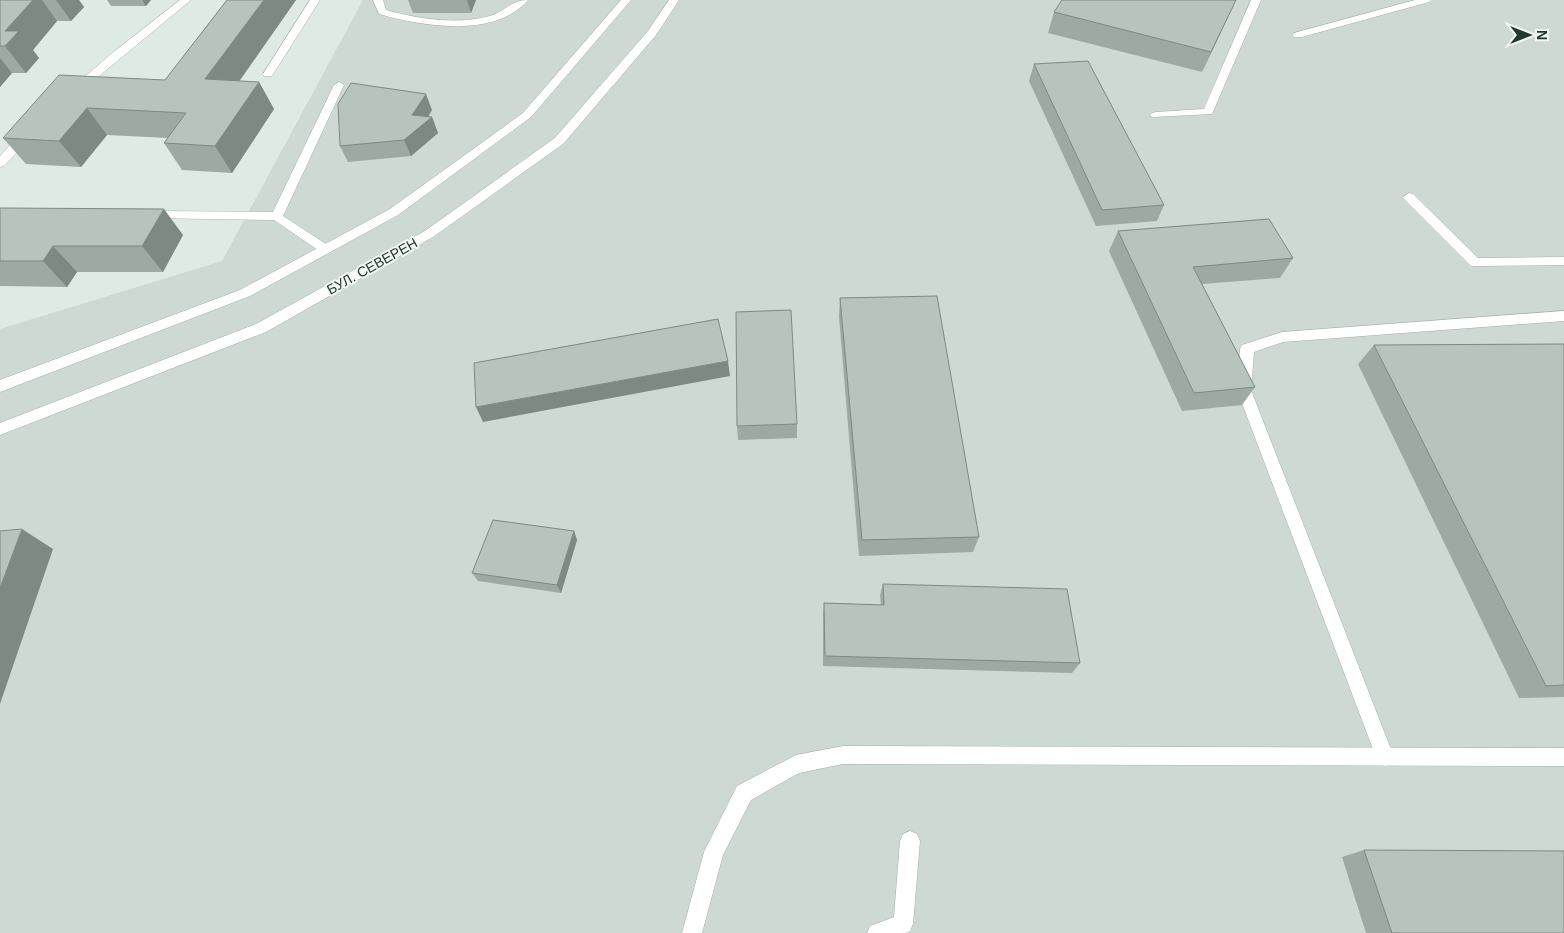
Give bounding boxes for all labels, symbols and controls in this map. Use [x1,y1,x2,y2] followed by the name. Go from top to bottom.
[1504,10,1554,60] north arrow
[1534,30,1550,40] text: N
[324,234,420,298] street label: БУЛ. СЕВЕРЕН

